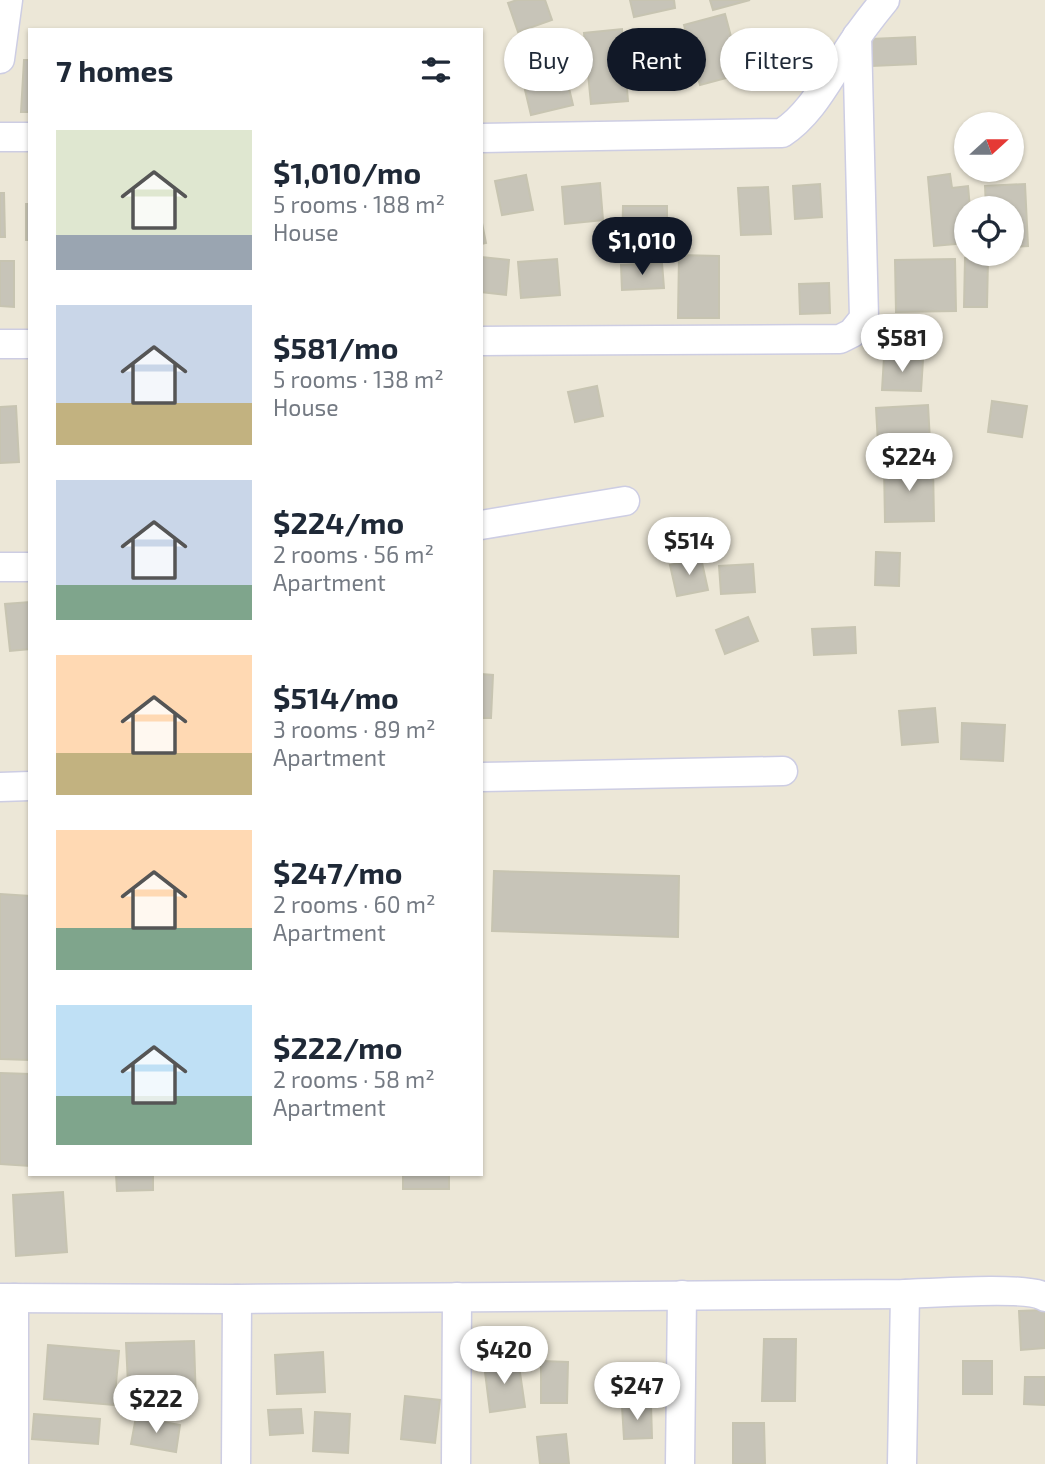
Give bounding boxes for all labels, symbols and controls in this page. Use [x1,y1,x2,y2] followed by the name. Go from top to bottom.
[504,28,593,91] chip: Buy
[607,28,706,91] chip: Rent
[720,28,838,91] chip: Filters
[417,51,455,89] icon: filters
[56,52,173,88] text: 7 homes
[954,112,1024,182] north arrow
[954,112,1024,266] map controls
[273,154,421,190] text: $1,010/mo
[112,158,196,242] icon: home
[273,190,445,218] text: 5 rooms · 188 m²
[954,196,1024,266] button: locate
[273,218,339,246] text: House
[585,218,699,277] pin: $1,010
[608,226,676,254] text: $1,010
[861,314,943,374] pin: $581
[877,323,927,351] text: $581
[273,329,398,365] text: $581/mo
[112,333,196,417] icon: home
[273,365,444,393] text: 5 rooms · 138 m²
[273,393,339,421] text: House
[868,434,950,493] pin: $224
[882,442,936,470] text: $224
[273,504,404,540] text: $224/mo
[112,508,196,592] icon: home
[648,518,730,577] pin: $514
[664,526,714,554] text: $514
[273,540,434,568] text: 2 rooms · 56 m²
[273,568,386,596] text: Apartment
[273,679,399,715] text: $514/mo
[112,683,196,767] icon: home
[273,715,435,743] text: 3 rooms · 89 m²
[273,743,386,771] text: Apartment
[273,854,403,890] text: $247/mo
[112,858,196,942] icon: home
[273,890,435,918] text: 2 rooms · 60 m²
[273,918,386,946] text: Apartment
[273,1029,402,1065] text: $222/mo
[112,1033,196,1117] icon: home
[273,1065,435,1093] text: 2 rooms · 58 m²
[273,1093,386,1121] text: Apartment
[463,1326,545,1386] pin: $420
[476,1335,532,1363] text: $420
[596,1362,678,1422] pin: $247
[610,1371,664,1399] text: $247
[115,1376,197,1435] pin: $222
[129,1384,183,1412] text: $222

